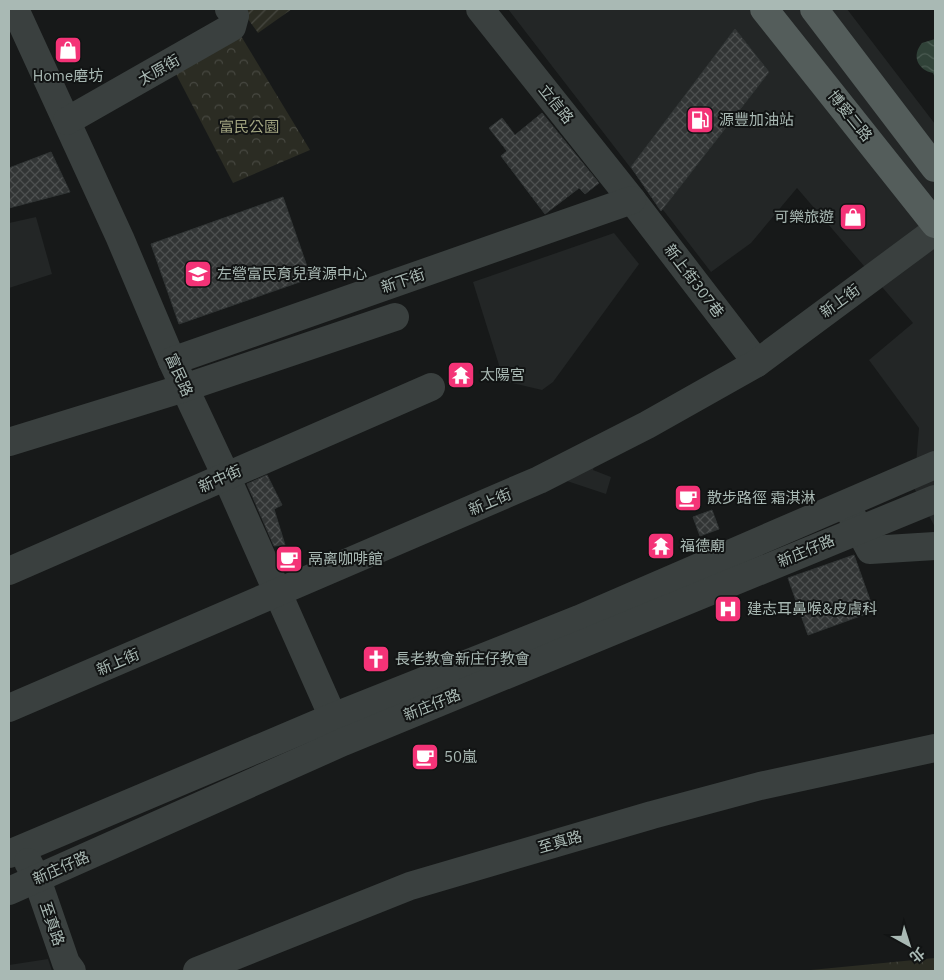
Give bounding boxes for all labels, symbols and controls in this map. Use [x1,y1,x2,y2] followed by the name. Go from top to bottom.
[53,35,83,65] shop icon: Home磨坊
[135,50,183,89] street label: 太原街
[33,66,103,85] place label: Home磨坊
[535,80,578,127] street label: 立信路
[824,86,877,145] street label: 博愛二路
[685,105,715,135] fuel station icon: 源豐加油站
[719,110,794,129] place label: 源豐加油站
[219,117,279,136] park label: 富民公園
[838,202,868,232] shop icon: 可樂旅遊
[774,207,834,226] place label: 可樂旅遊
[661,240,728,321] street label: 新上街307巷
[183,259,213,289] school or university icon: 左營富民育兒資源中心
[217,264,367,283] place label: 左營富民育兒資源中心
[378,264,427,297] street label: 新下街
[816,280,863,322] street label: 新上街
[162,350,197,399] street label: 富民路
[446,360,476,390] temple icon: 太陽宮
[480,365,525,384] place label: 太陽宮
[195,461,244,496] street label: 新中街
[673,483,703,513] cafe icon: 散步路徑 霜淇淋
[465,484,514,519] street label: 新上街
[707,488,816,507] place label: 散步路徑 霜淇淋
[774,530,837,571] street label: 新庄仔路
[646,531,676,561] temple icon: 福德廟
[680,536,725,555] place label: 福德廟
[274,544,304,574] cafe icon: 鬲离咖啡館
[308,549,383,568] place label: 鬲离咖啡館
[713,594,743,624] hospital icon: 建志耳鼻喉&皮膚科
[747,599,877,618] place label: 建志耳鼻喉&皮膚科
[93,644,142,679] street label: 新上街
[361,644,391,674] church icon: 長老教會新庄仔教會
[395,649,530,668] place label: 長老教會新庄仔教會
[400,684,463,725] street label: 新庄仔路
[410,742,440,772] cafe icon: 50嵐
[444,747,477,766] place label: 50嵐
[536,826,584,857] street label: 至真路
[30,847,92,888] street label: 新庄仔路
[36,899,69,948] street label: 至真路
[884,920,934,970] north arrow
[906,944,928,967] text: 北

